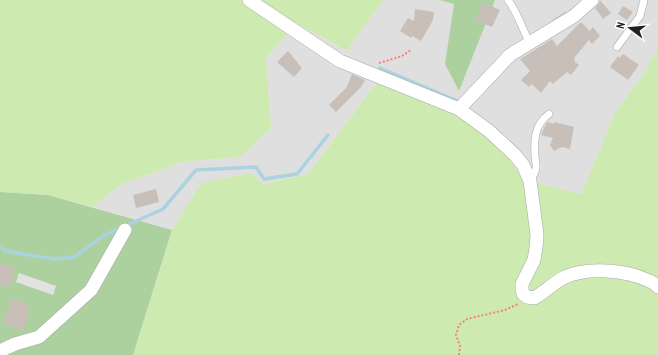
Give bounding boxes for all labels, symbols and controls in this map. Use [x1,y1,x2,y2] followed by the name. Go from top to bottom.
[610,8,650,48] north arrow
[613,20,628,30] text: N

